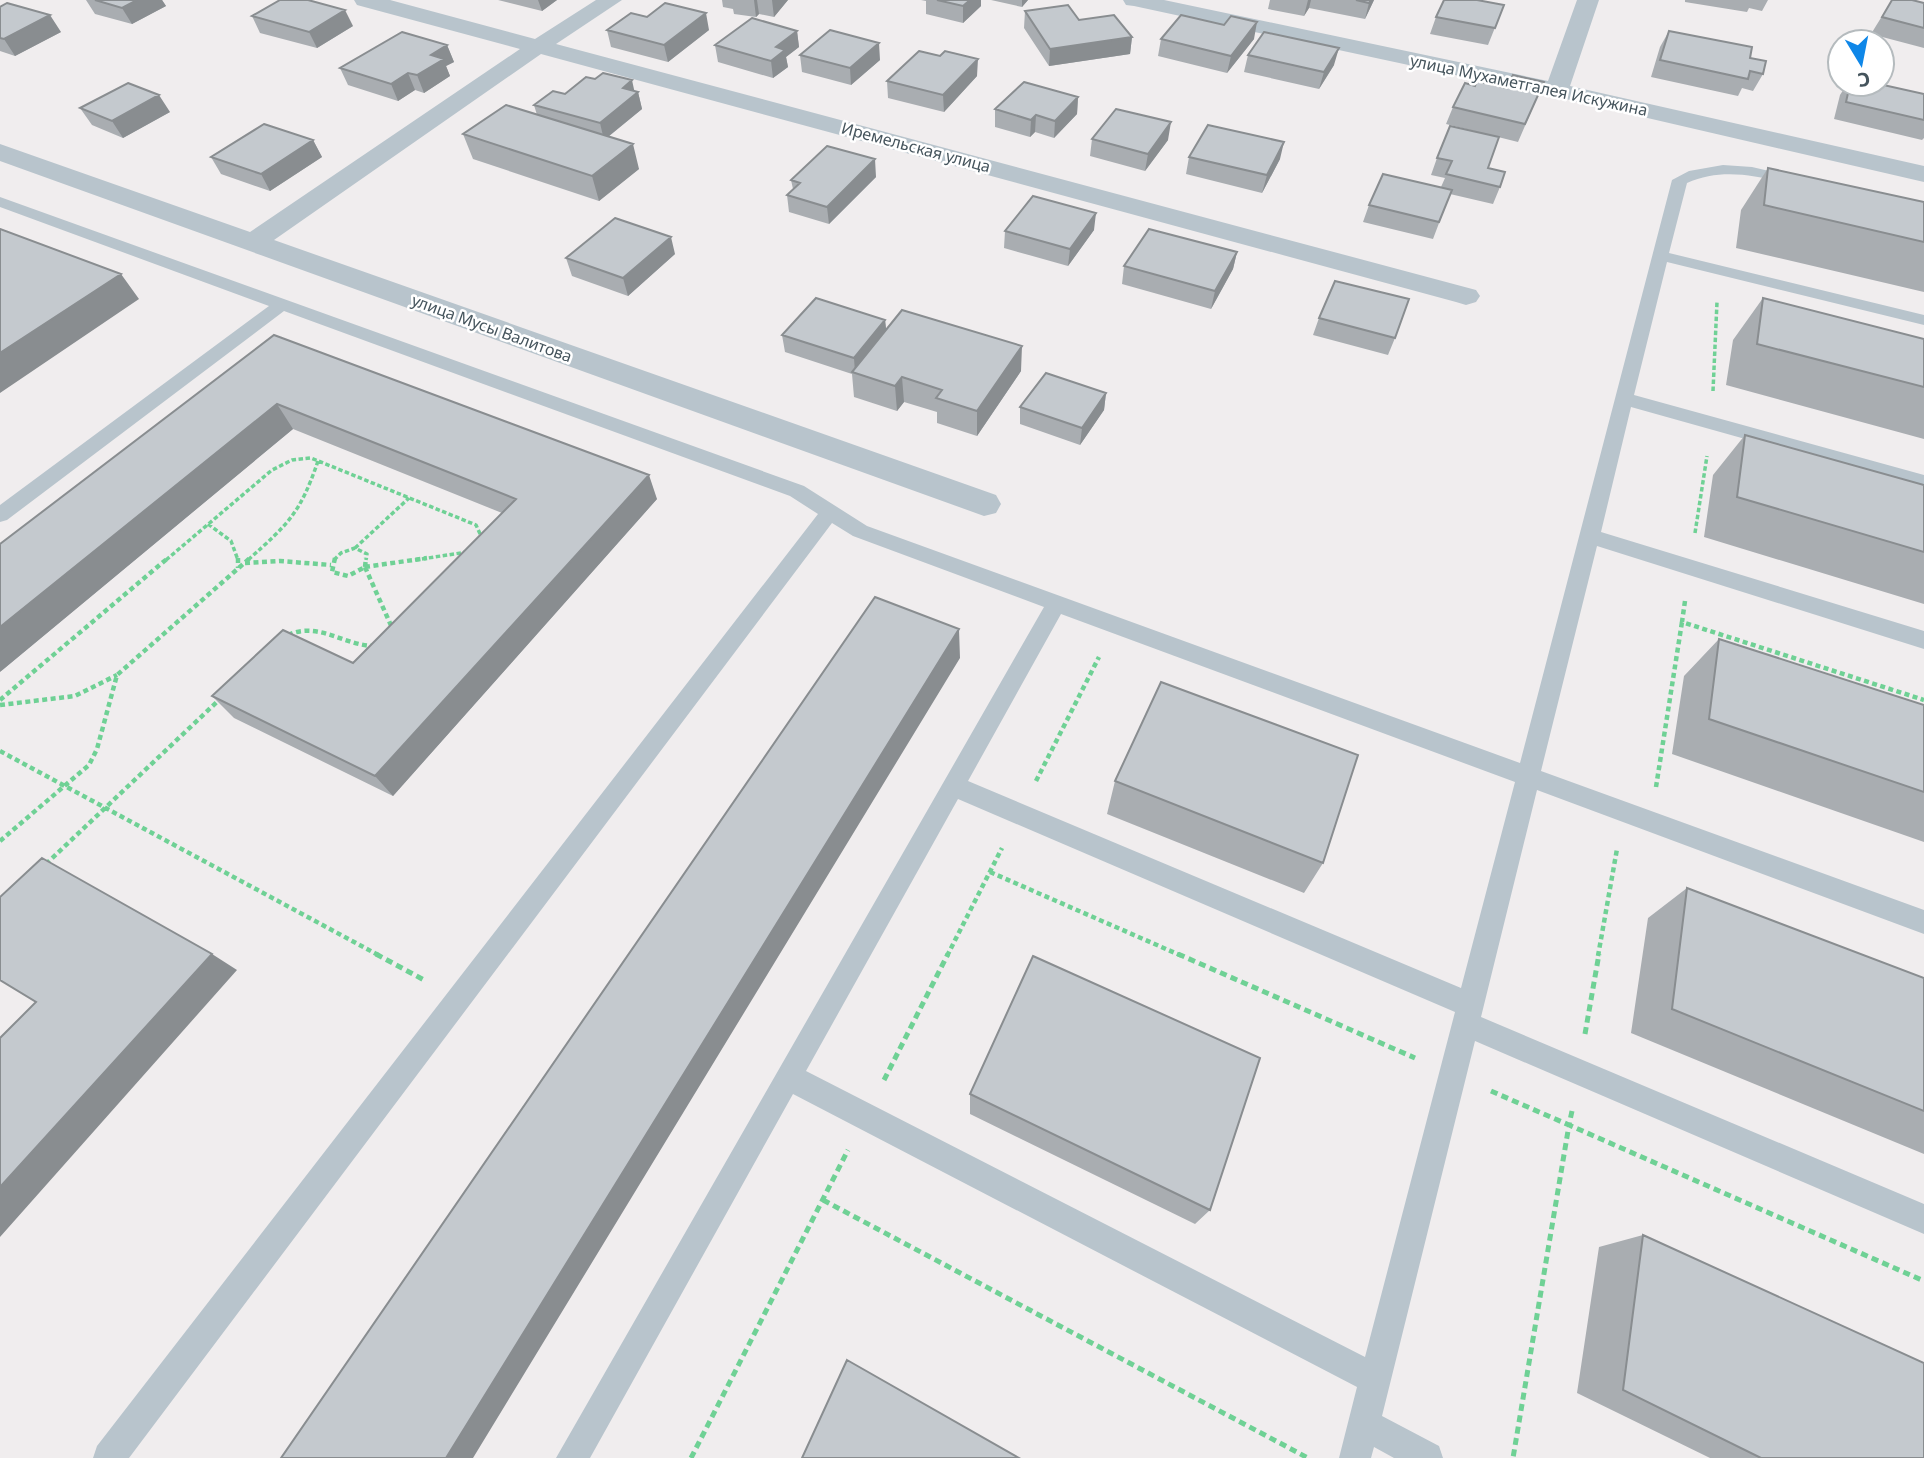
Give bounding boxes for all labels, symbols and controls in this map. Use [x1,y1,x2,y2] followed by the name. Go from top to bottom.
[1826,28,1896,98] north arrow
[1408,49,1650,121] street label: улица Мухаметгалея Искужина
[1856,66,1872,94] text: С
[839,117,993,177] street label: Иремельская улица
[409,289,575,367] street label: улица Мусы Валитова

